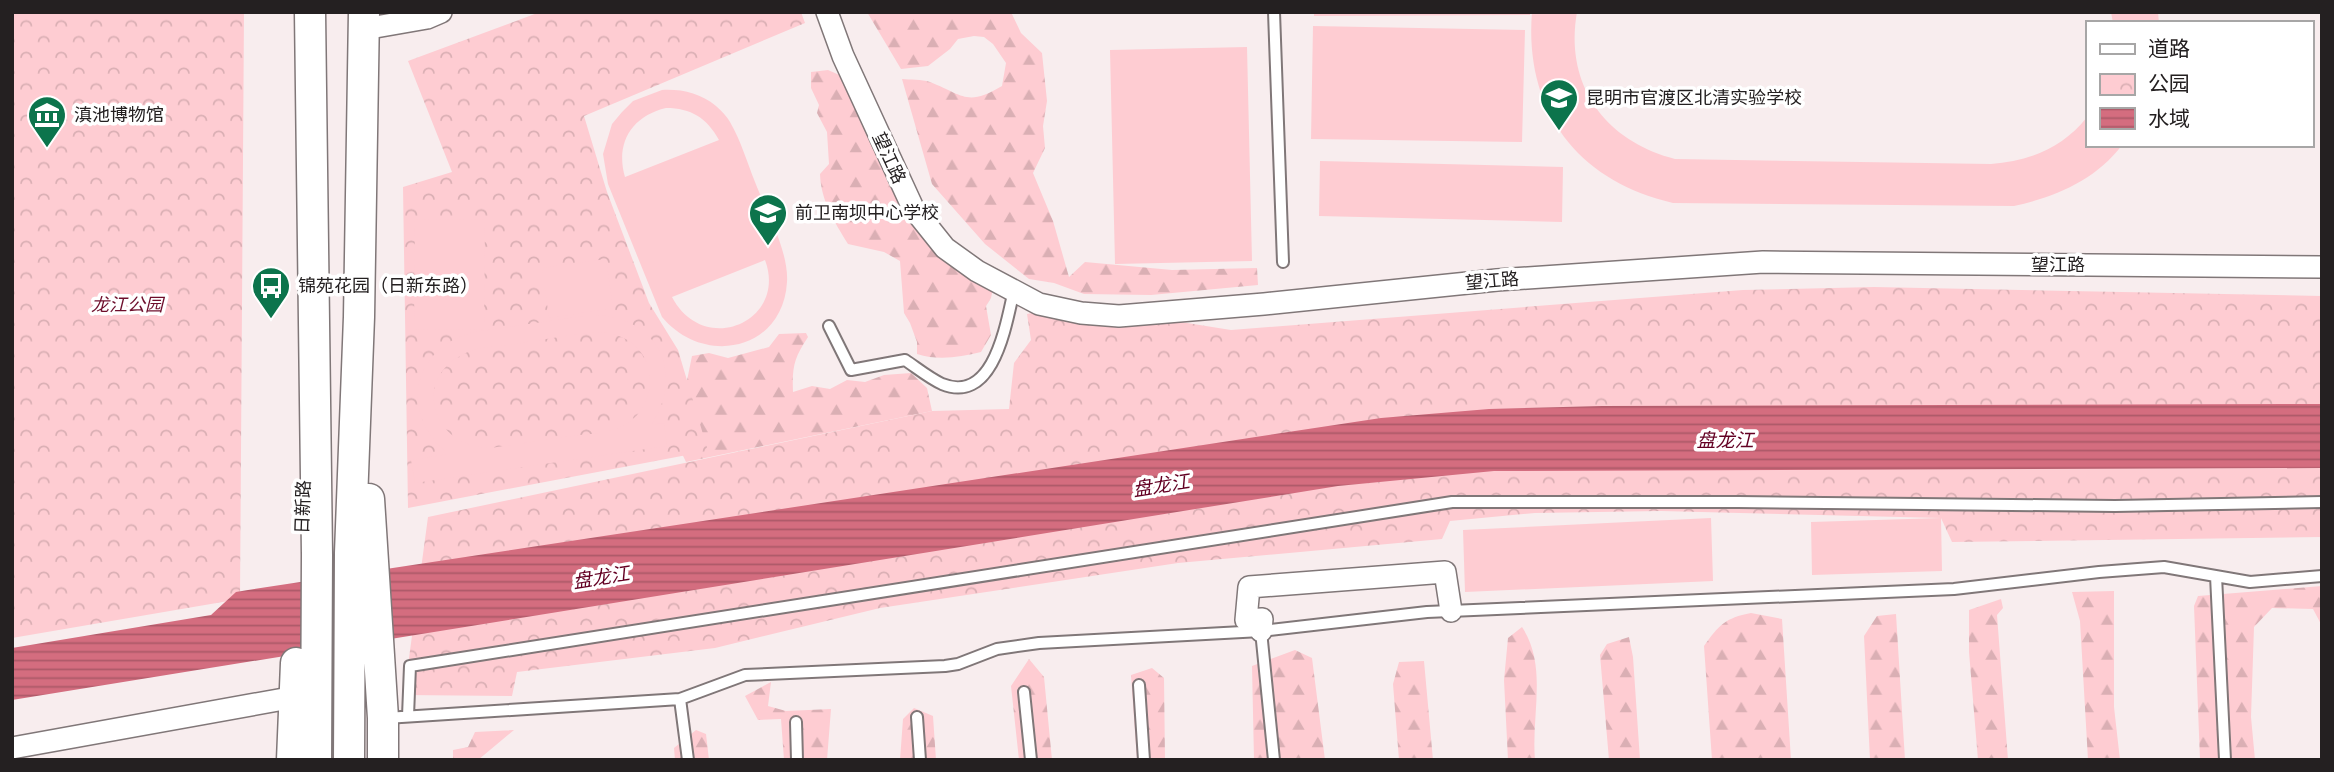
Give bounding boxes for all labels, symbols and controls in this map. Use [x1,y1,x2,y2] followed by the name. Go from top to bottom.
[2086,21,2313,147] legend
[2148,37,2190,61] text: 道路
[2148,72,2190,96] text: 公园
[1538,77,1580,132] school or university icon: 昆明市官渡区北清实验学校
[1586,88,1802,108] place label: 昆明市官渡区北清实验学校
[26,94,68,149] museum icon: 滇池博物馆
[74,105,164,125] place label: 滇池博物馆
[2148,107,2190,131] text: 水域
[869,129,909,187] street label: 望江路
[747,192,789,247] school or university icon: 前卫南坝中心学校
[795,203,939,223] place label: 前卫南坝中心学校
[2031,255,2085,275] street label: 望江路
[250,265,292,320] bus stop icon: 锦苑花园（日新东路）
[1464,269,1520,293] street label: 望江路
[298,276,478,296] place label: 锦苑花园（日新东路）
[91,295,166,315] park label: 龙江公园
[1696,430,1755,451] water label: 盘龙江
[1131,470,1193,500] water label: 盘龙江
[292,480,314,534] street label: 日新路
[571,562,633,592] water label: 盘龙江

